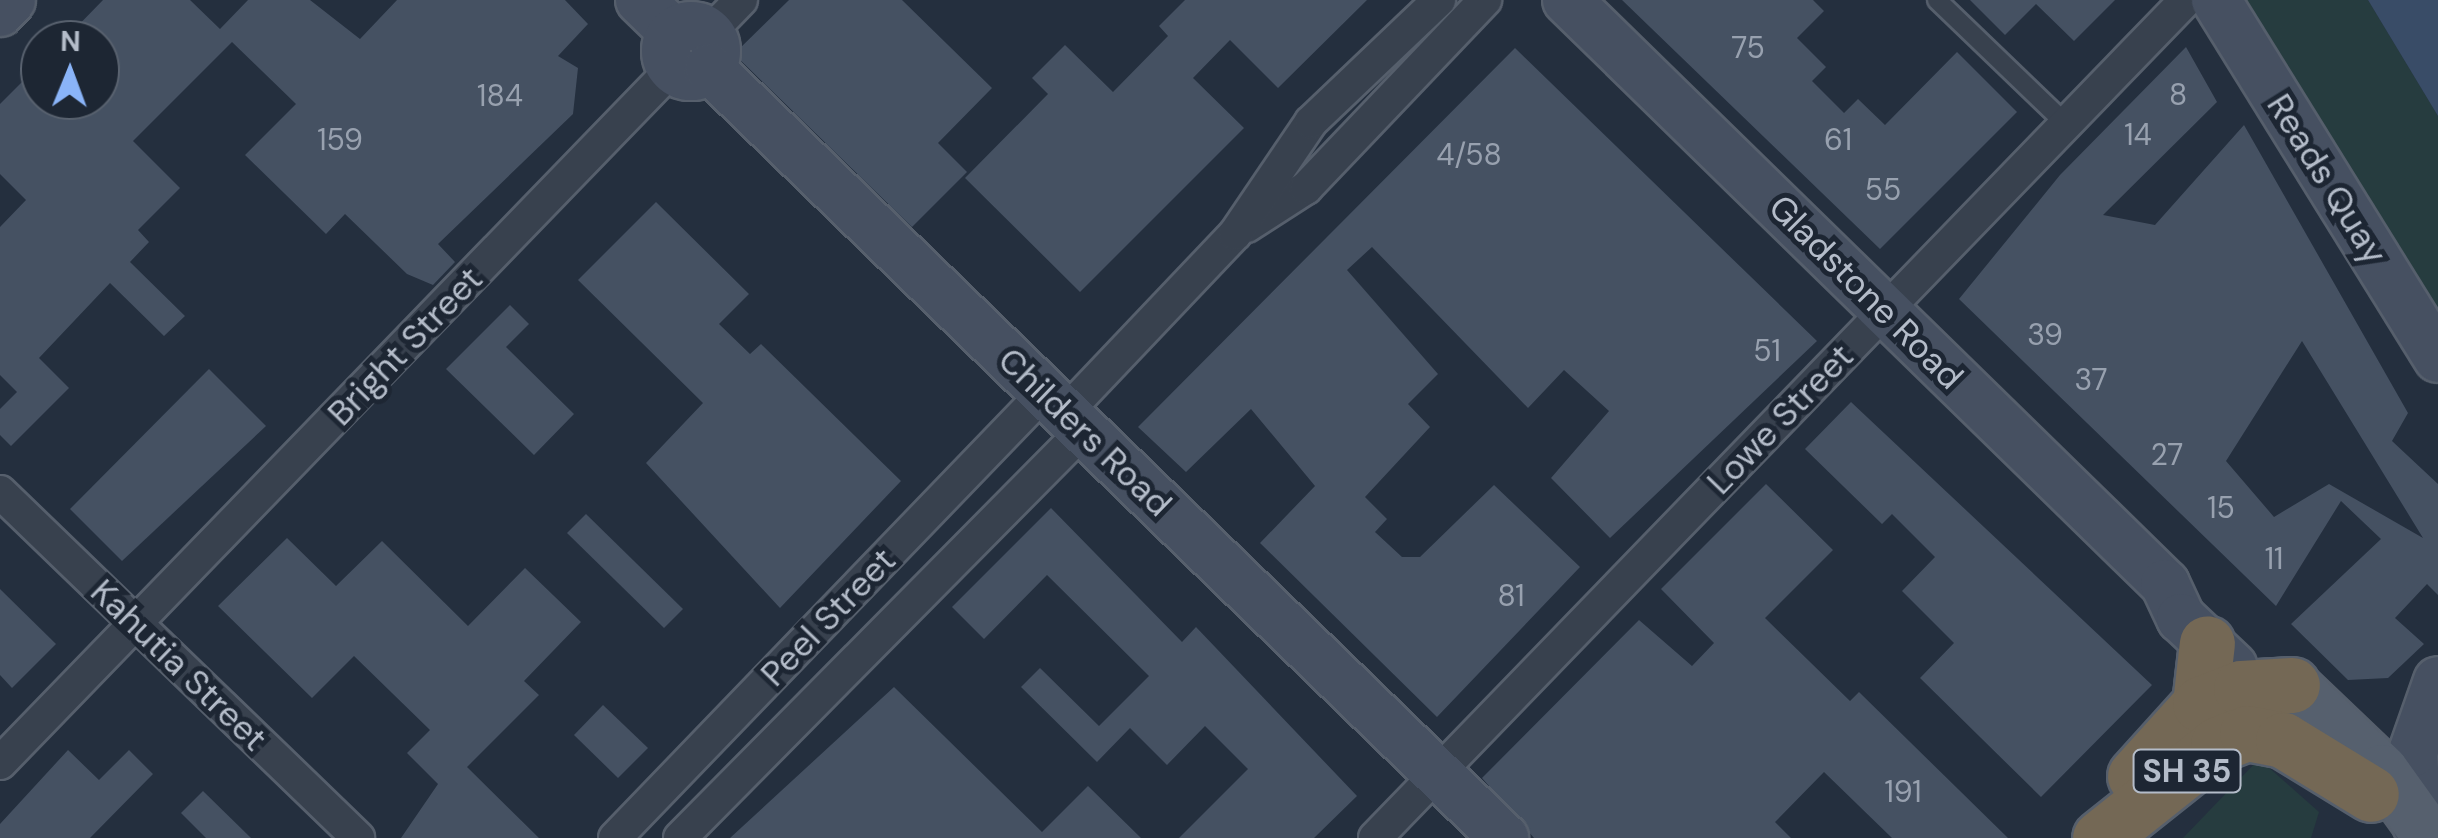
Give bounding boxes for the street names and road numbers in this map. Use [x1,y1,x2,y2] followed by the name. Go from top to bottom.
[2258,86,2396,272] street label: Reads Quay
[1760,186,1972,398] street label: Gladstone Road
[319,258,491,434] street label: Bright Street
[1698,335,1862,503] street label: Lowe Street
[990,339,1180,525] street label: Childers Road
[752,539,904,695] street label: Peel Street
[82,571,276,759] street label: Kahutia Street
[2132,744,2242,798] road number: SH 35

